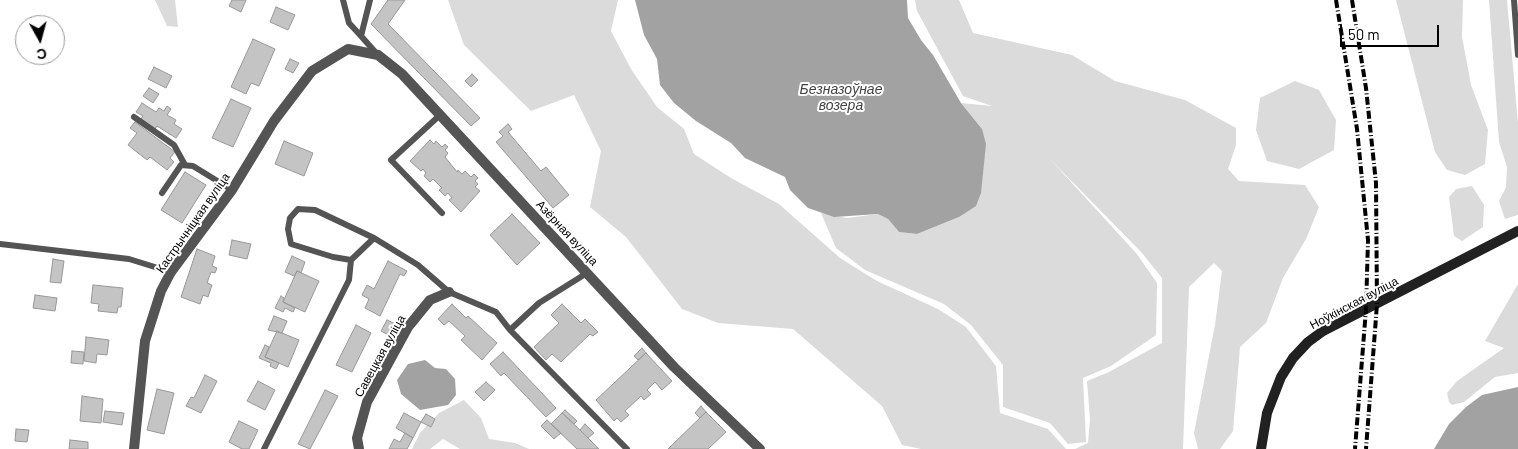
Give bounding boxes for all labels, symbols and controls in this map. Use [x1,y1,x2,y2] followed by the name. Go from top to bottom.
[15,15,65,65] north arrow
[1343,15,1442,47] scale bar
[1348,25,1380,43] text: 50 m
[36,45,48,63] text: С
[800,81,882,114] water label: Безназоўнае возера
[153,170,233,276] street label: Кастрычніцкая вуліца
[533,197,601,269] street label: Азёрная вуліца
[1307,274,1401,332] street label: Ноўкінская вуліца
[352,313,408,399] street label: Савецкая вуліца

